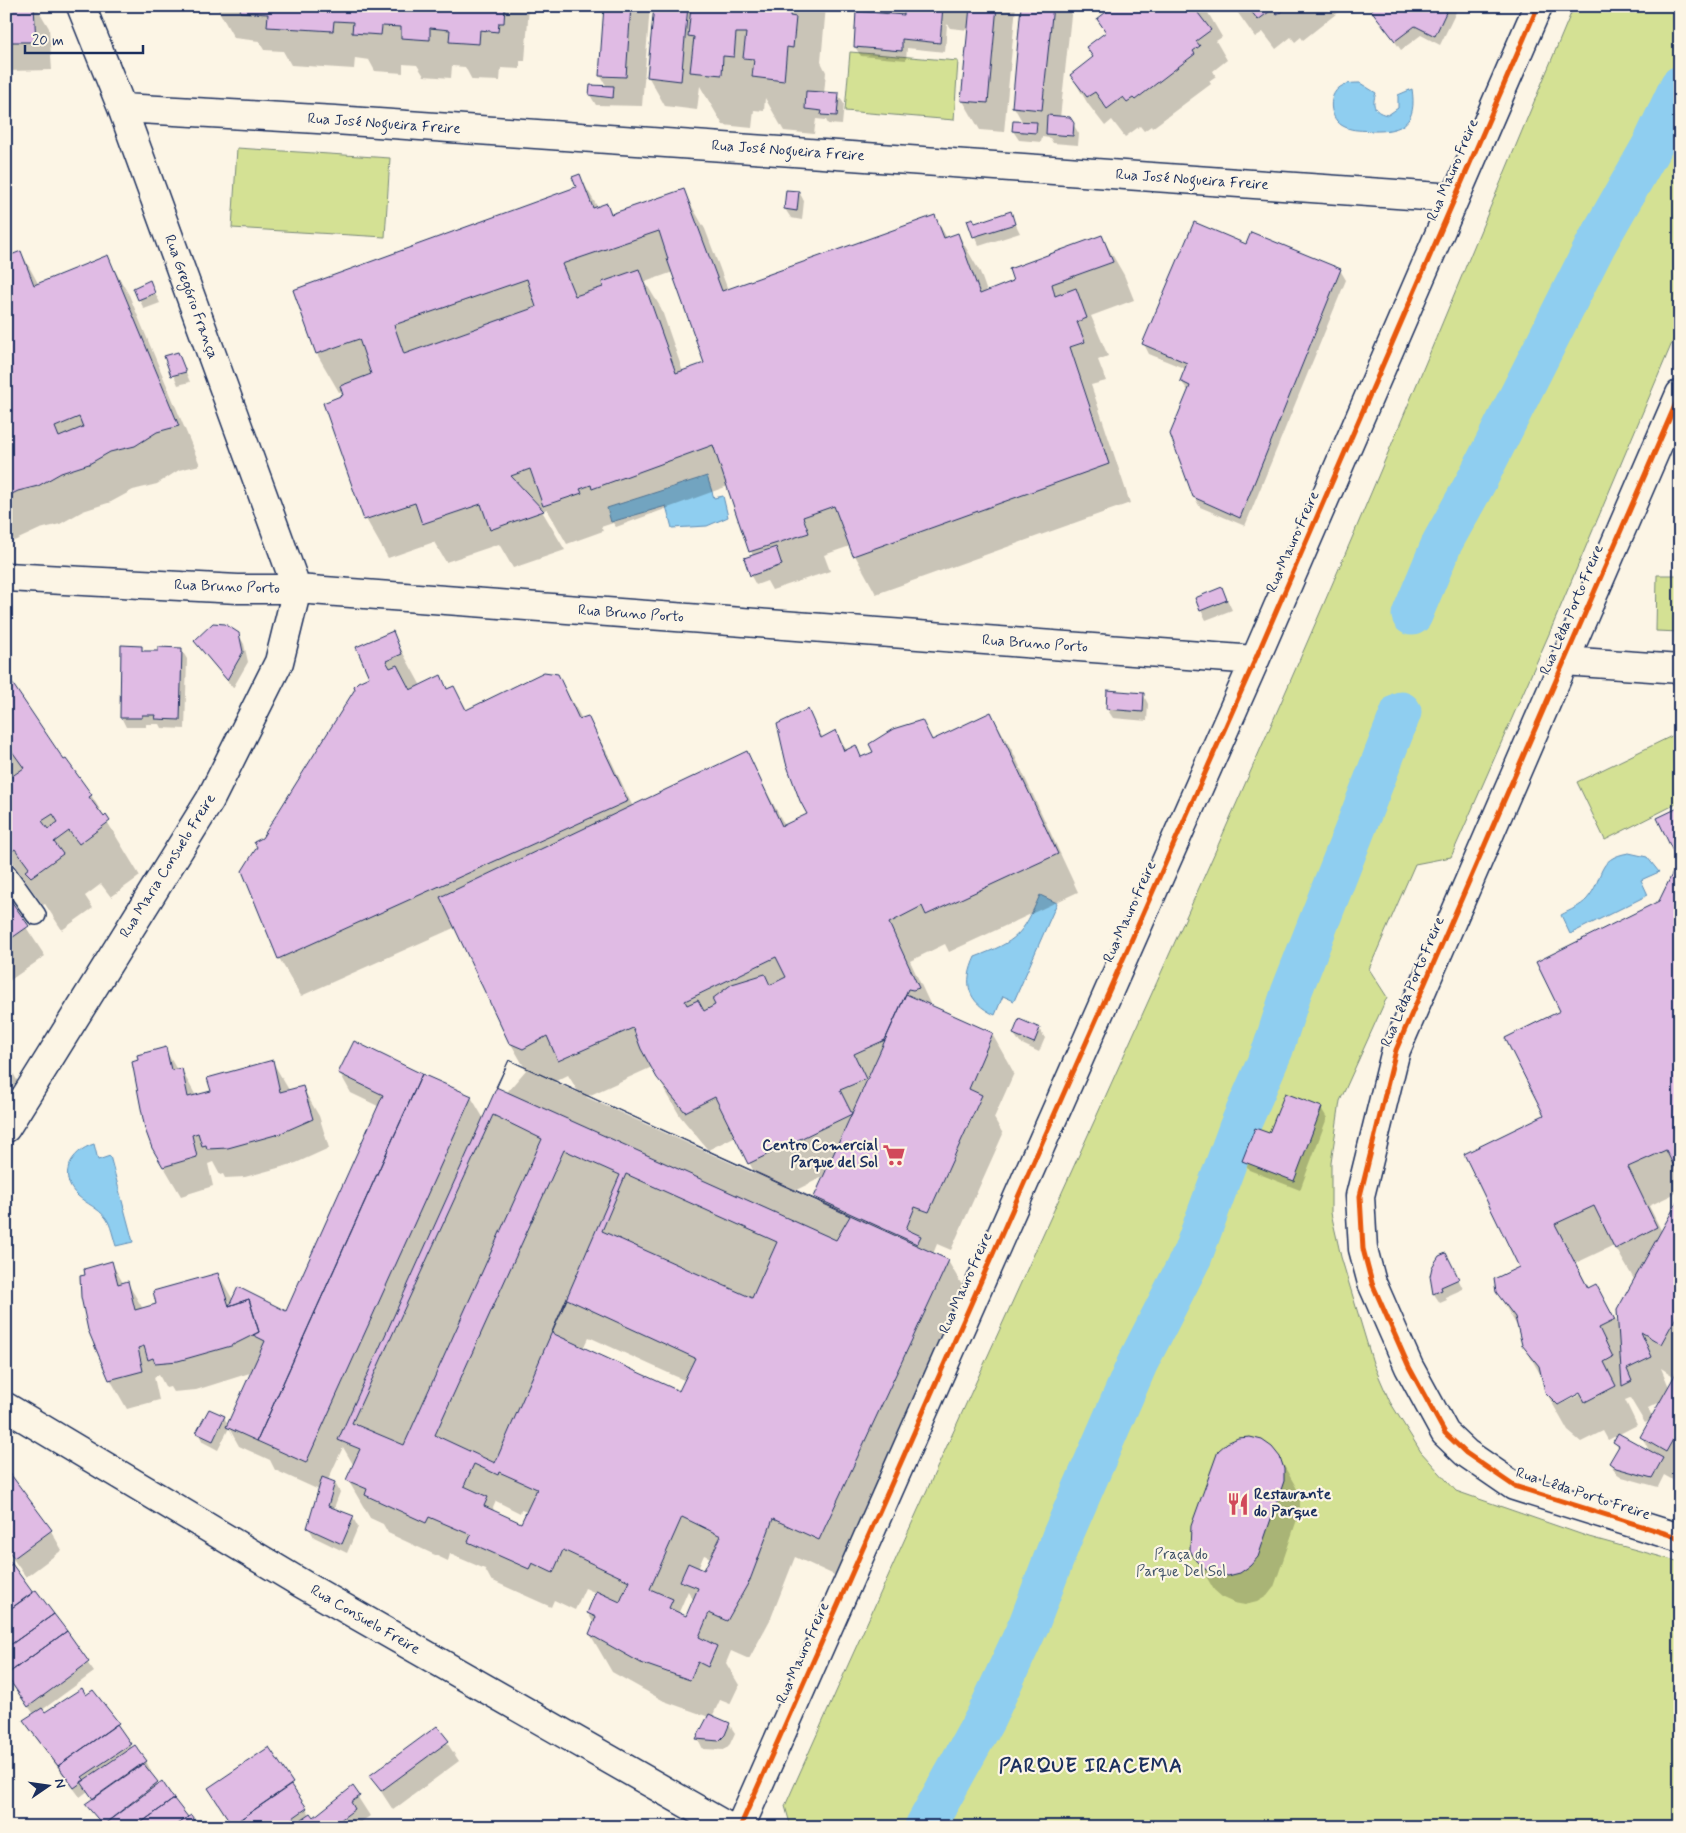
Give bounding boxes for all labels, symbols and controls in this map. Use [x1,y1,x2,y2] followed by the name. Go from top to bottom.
[25,22,142,54] scale bar
[32,31,64,51] text: 20 m
[307,109,461,140] street label: Rua José Nogueira Freire
[1422,116,1484,224] street label: Rua Mauro Freire
[711,136,865,167] street label: Rua José Nogueira Freire
[1115,165,1269,196] street label: Rua José Nogueira Freire
[158,232,223,363] street label: Rua Gregório França
[1262,488,1324,596] street label: Rua Mauro Freire
[1535,542,1609,678] street label: Rua Lêda Porto Freire
[174,575,281,599] street label: Rua Bruno Porto
[577,600,685,628] street label: Rua Bruno Porto
[981,630,1089,658] street label: Rua Bruno Porto
[115,790,221,942] street label: Rua Maria Consuelo Freire
[1099,858,1161,966] street label: Rua Mauro Freire
[1376,914,1450,1050] street label: Rua Lêda Porto Freire
[762,1136,878,1173] place label: Centro Comercial Parque del Sol
[881,1142,907,1168] supermarket icon: Centro Comercial Parque del Sol
[935,1229,997,1337] street label: Rua Mauro Freire
[1513,1463,1653,1525] street label: Rua Lêda Porto Freire
[1254,1485,1332,1522] place label: Restaurante do Parque
[1225,1491,1251,1517] restaurant icon: Restaurante do Parque
[1136,1545,1226,1582] park label: Praça do Parque Del Sol
[306,1580,424,1660] street label: Rua Consuelo Freire
[772,1599,834,1707] street label: Rua Mauro Freire
[999,1753,1183,1780] district label: PARQUE IRACEMA
[22,1760,72,1810] north arrow
[50,1777,70,1790] text: N

